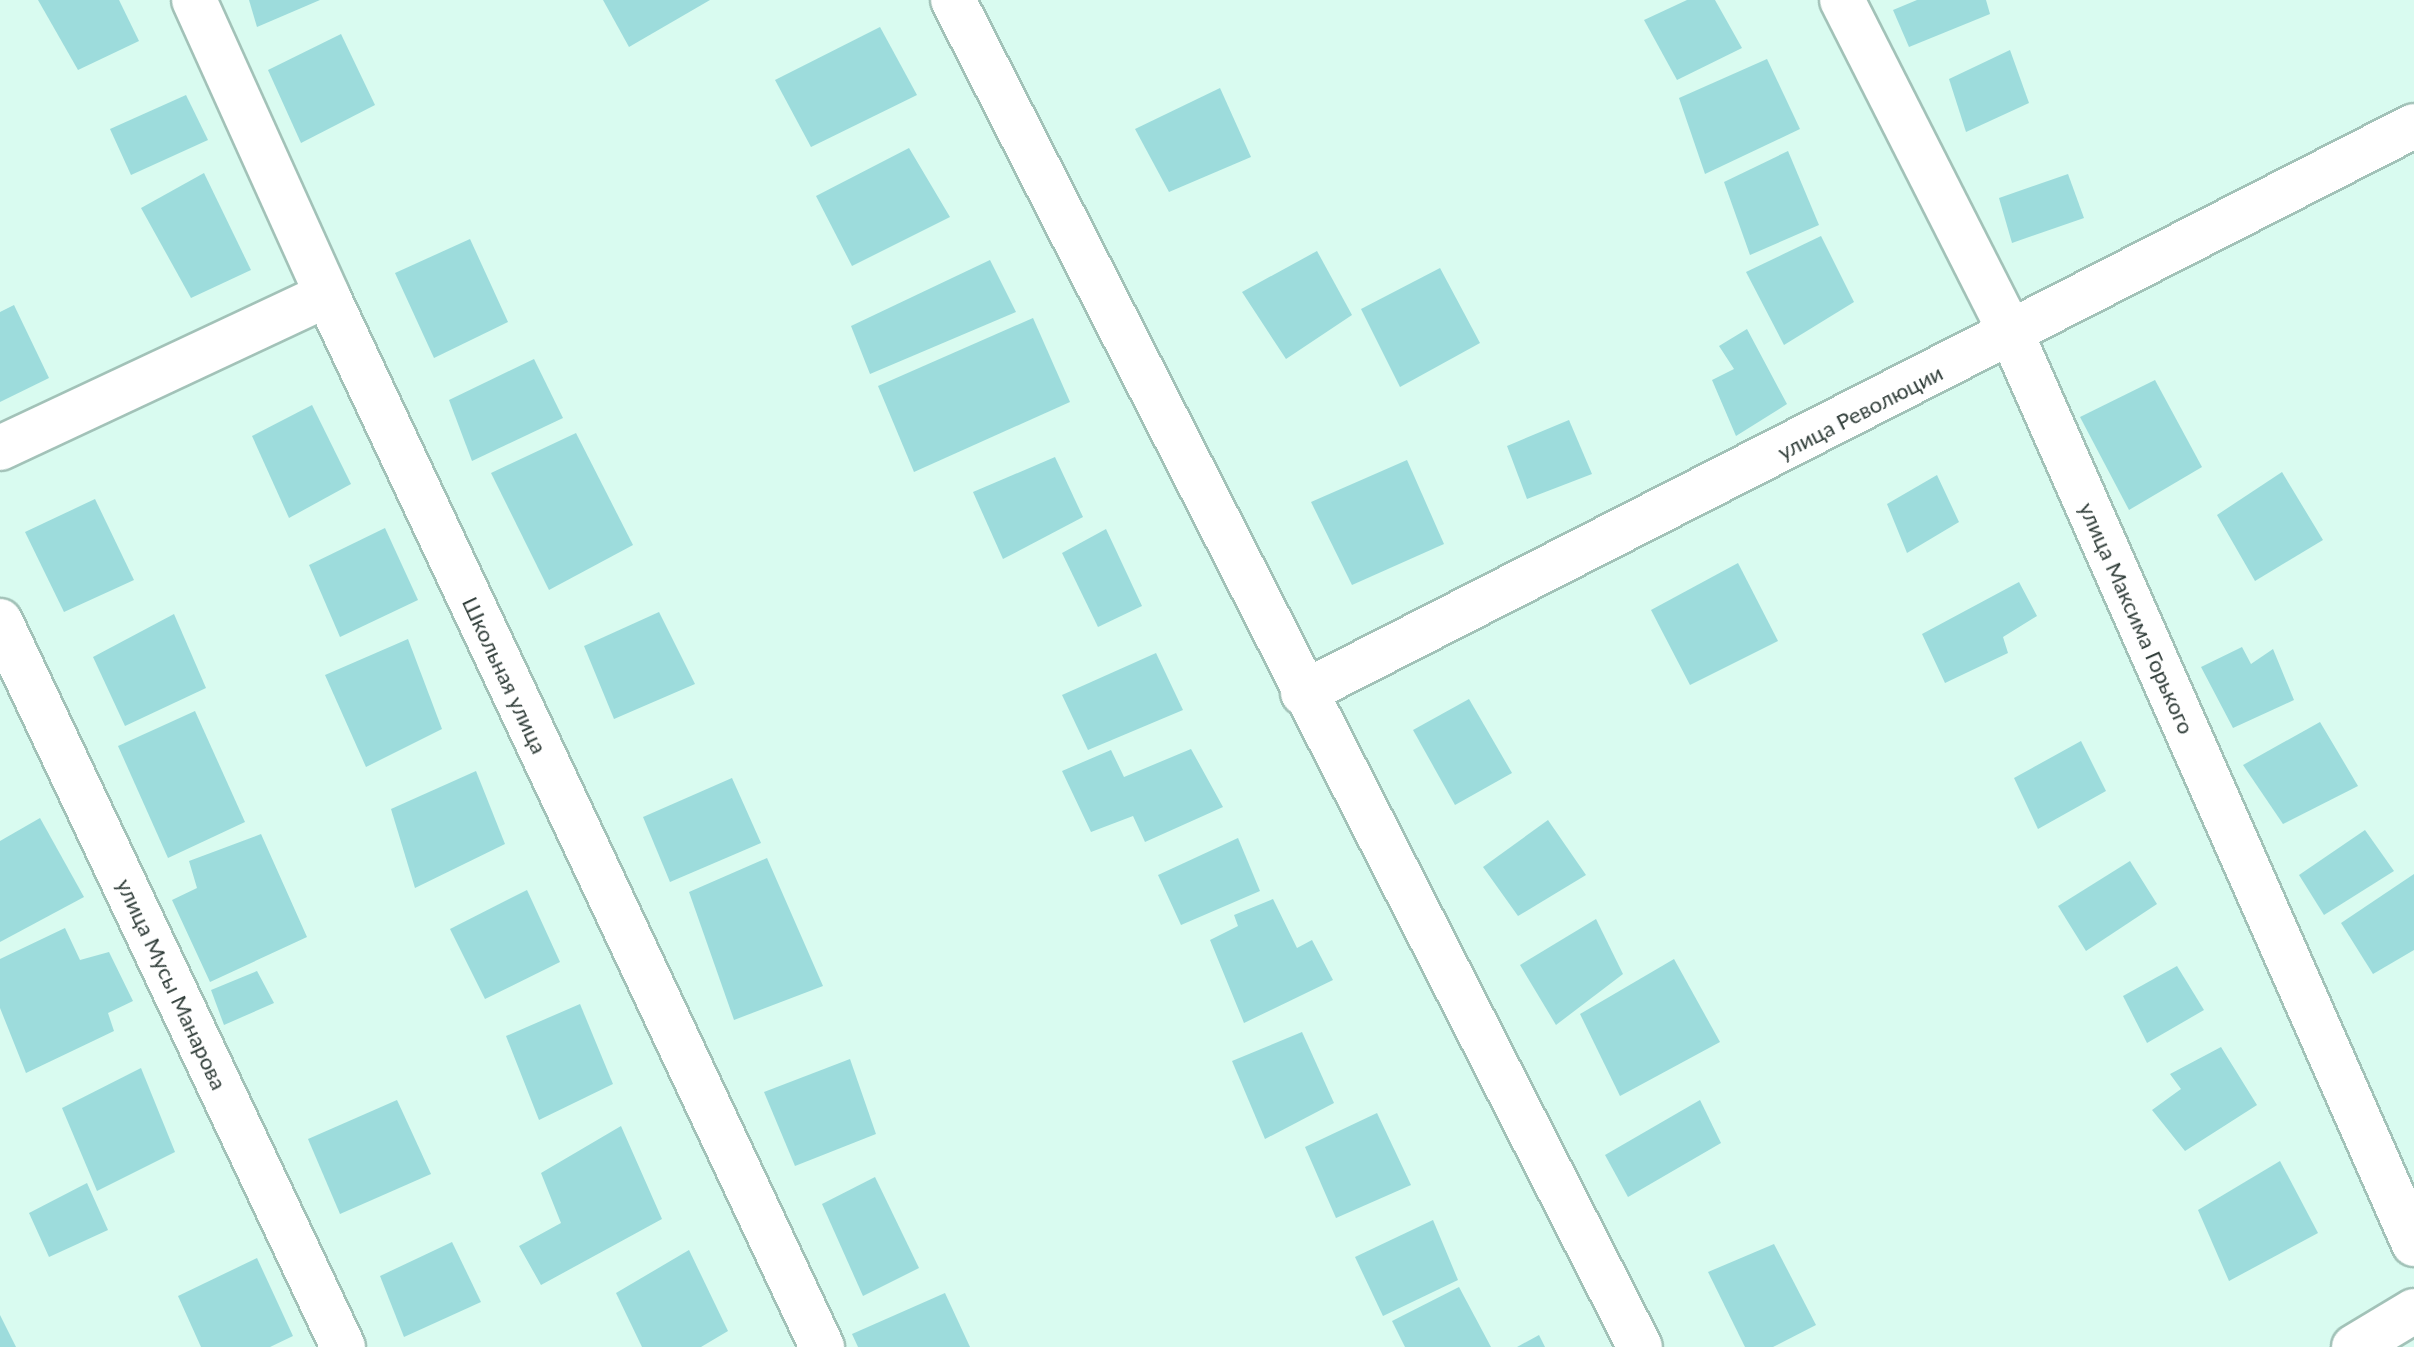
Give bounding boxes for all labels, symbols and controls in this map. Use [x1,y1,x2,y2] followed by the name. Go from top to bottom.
[1773,359,1947,465] street label: улица Революции
[2074,498,2200,738] street label: улица Максима Горького
[457,592,553,758] street label: Школьная улица
[111,874,233,1094] street label: улица Мусы Манарова

